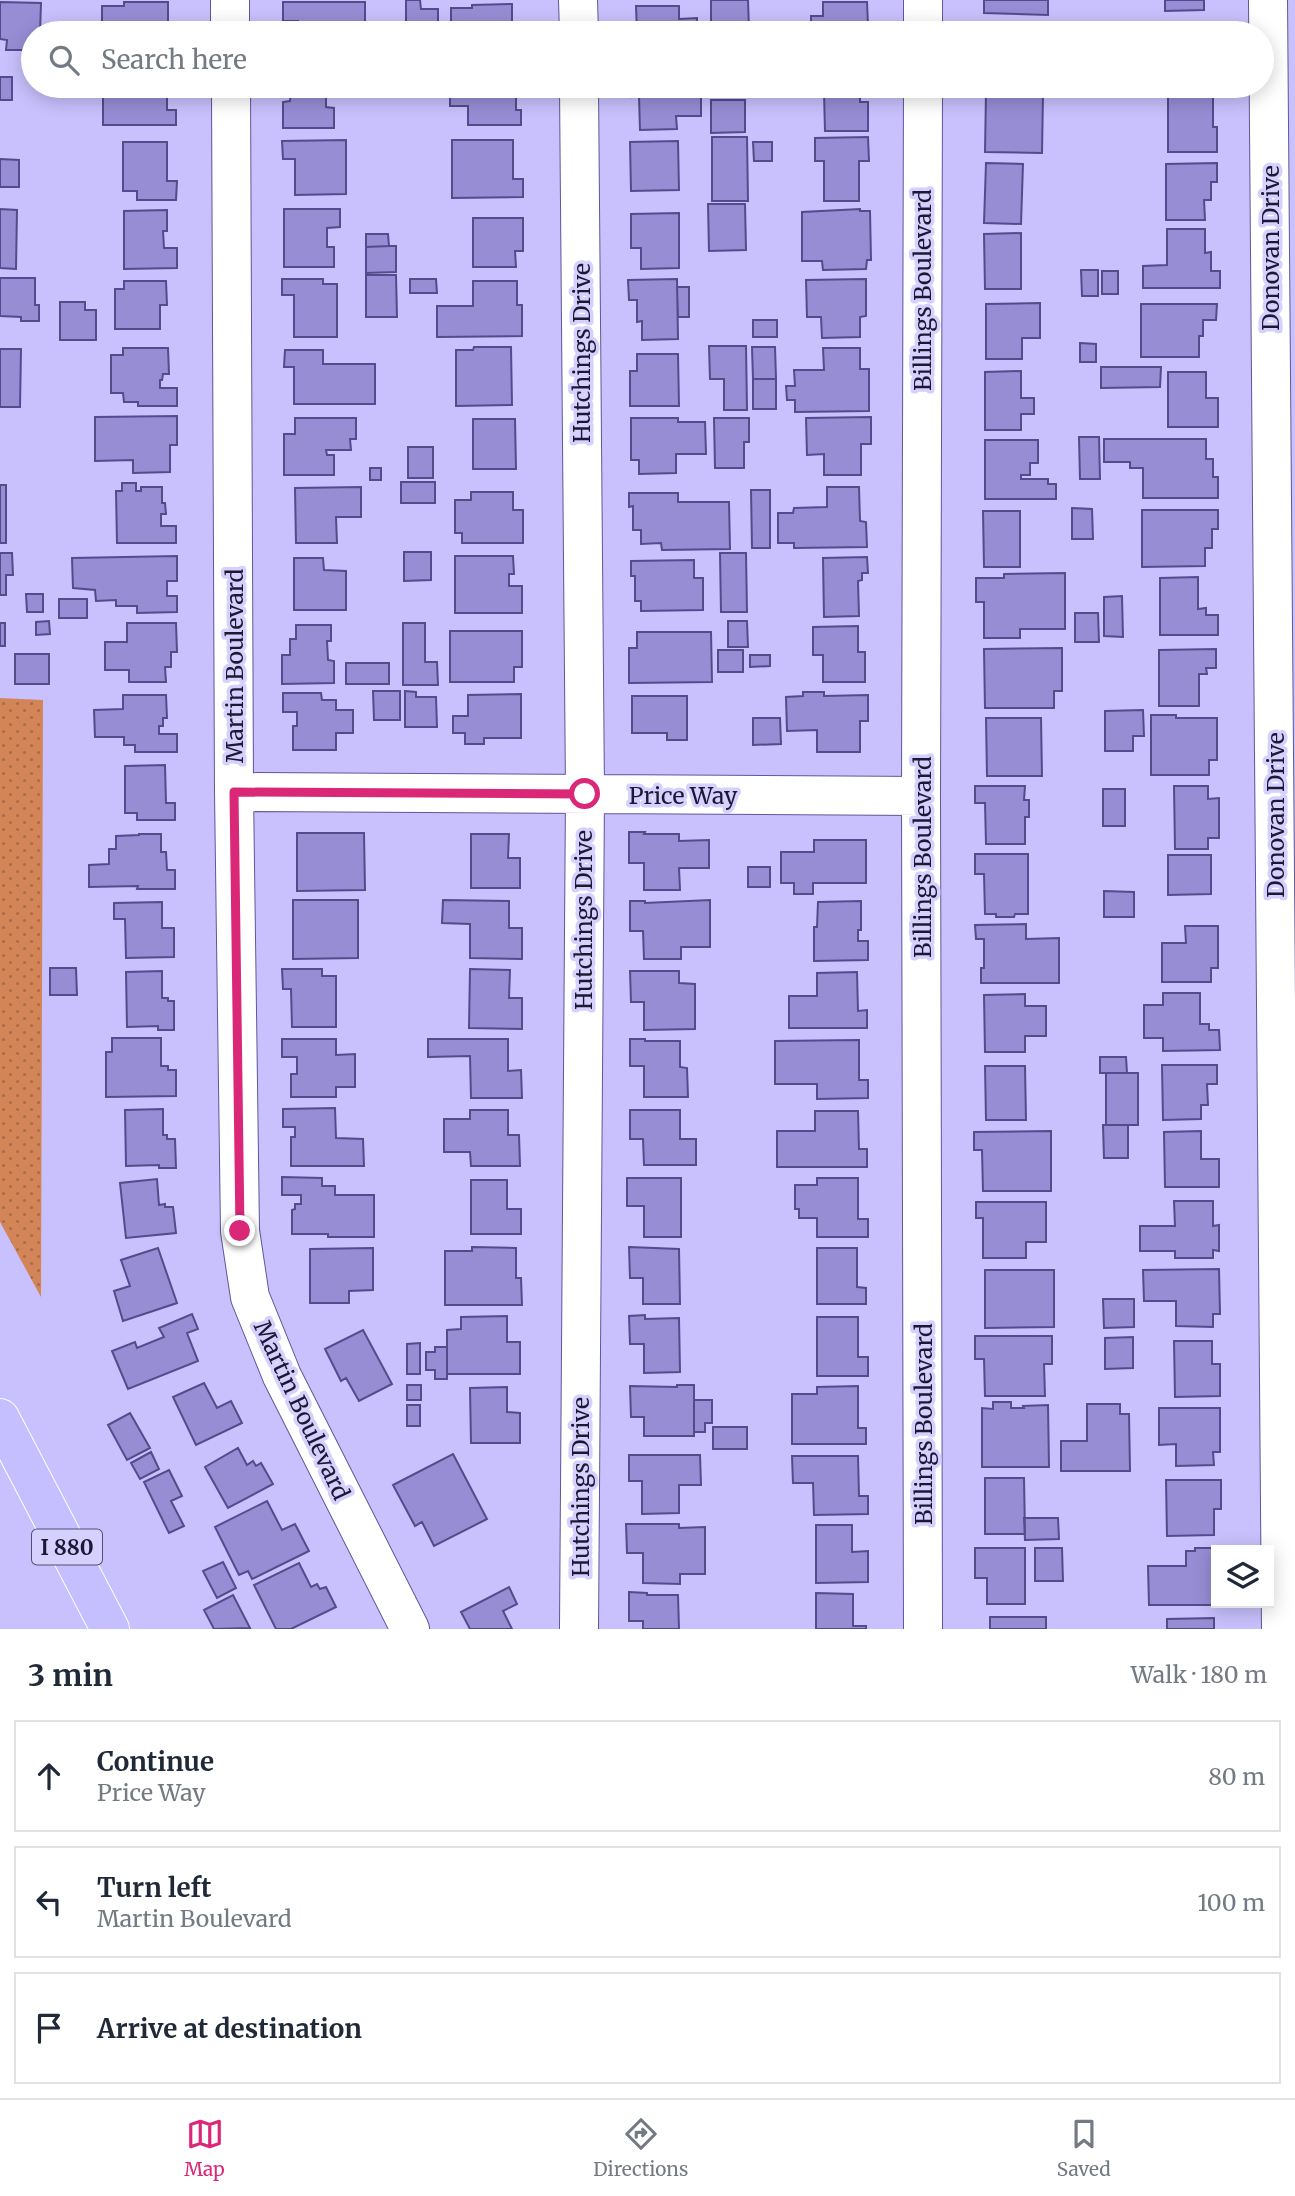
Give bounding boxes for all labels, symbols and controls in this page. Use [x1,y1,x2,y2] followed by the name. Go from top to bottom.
[21,21,1274,98] search box
[45,41,83,79] icon: search
[101,43,247,76] text: Search here
[1256,165,1285,331] street label: Donovan Drive
[908,189,937,391] street label: Billings Boulevard
[567,263,596,443] street label: Hutchings Drive
[220,569,249,763] street label: Martin Boulevard
[1261,732,1290,898] street label: Donovan Drive
[908,756,937,958] street label: Billings Boulevard
[569,778,600,809] route start
[629,781,738,810] street label: Price Way
[569,830,598,1010] street label: Hutchings Drive
[224,1215,255,1246] route end
[248,1316,356,1504] street label: Martin Boulevard
[909,1323,938,1525] street label: Billings Boulevard
[566,1397,595,1577] street label: Hutchings Drive
[32,1530,102,1564] road number: I 880
[1211,1545,1274,1608] map controls
[1211,1545,1274,1608] button: layers
[28,1656,113,1694] text: 3 min
[1131,1660,1267,1689] text: Walk · 180 m
[97,1745,214,1778] text: Continue
[30,1757,68,1795] icon: ahead
[1208,1762,1265,1791] text: 80 m
[97,1778,206,1807] text: Price Way
[97,1871,211,1904] text: Turn left
[30,1883,68,1921] icon: left
[1197,1888,1265,1917] text: 100 m
[97,1904,292,1933] text: Martin Boulevard
[30,2009,68,2047] icon: arrive
[97,2012,362,2045] text: Arrive at destination
[184,2115,225,2181] tab: Map
[593,2115,688,2181] tab: Directions
[1057,2115,1111,2181] tab: Saved

